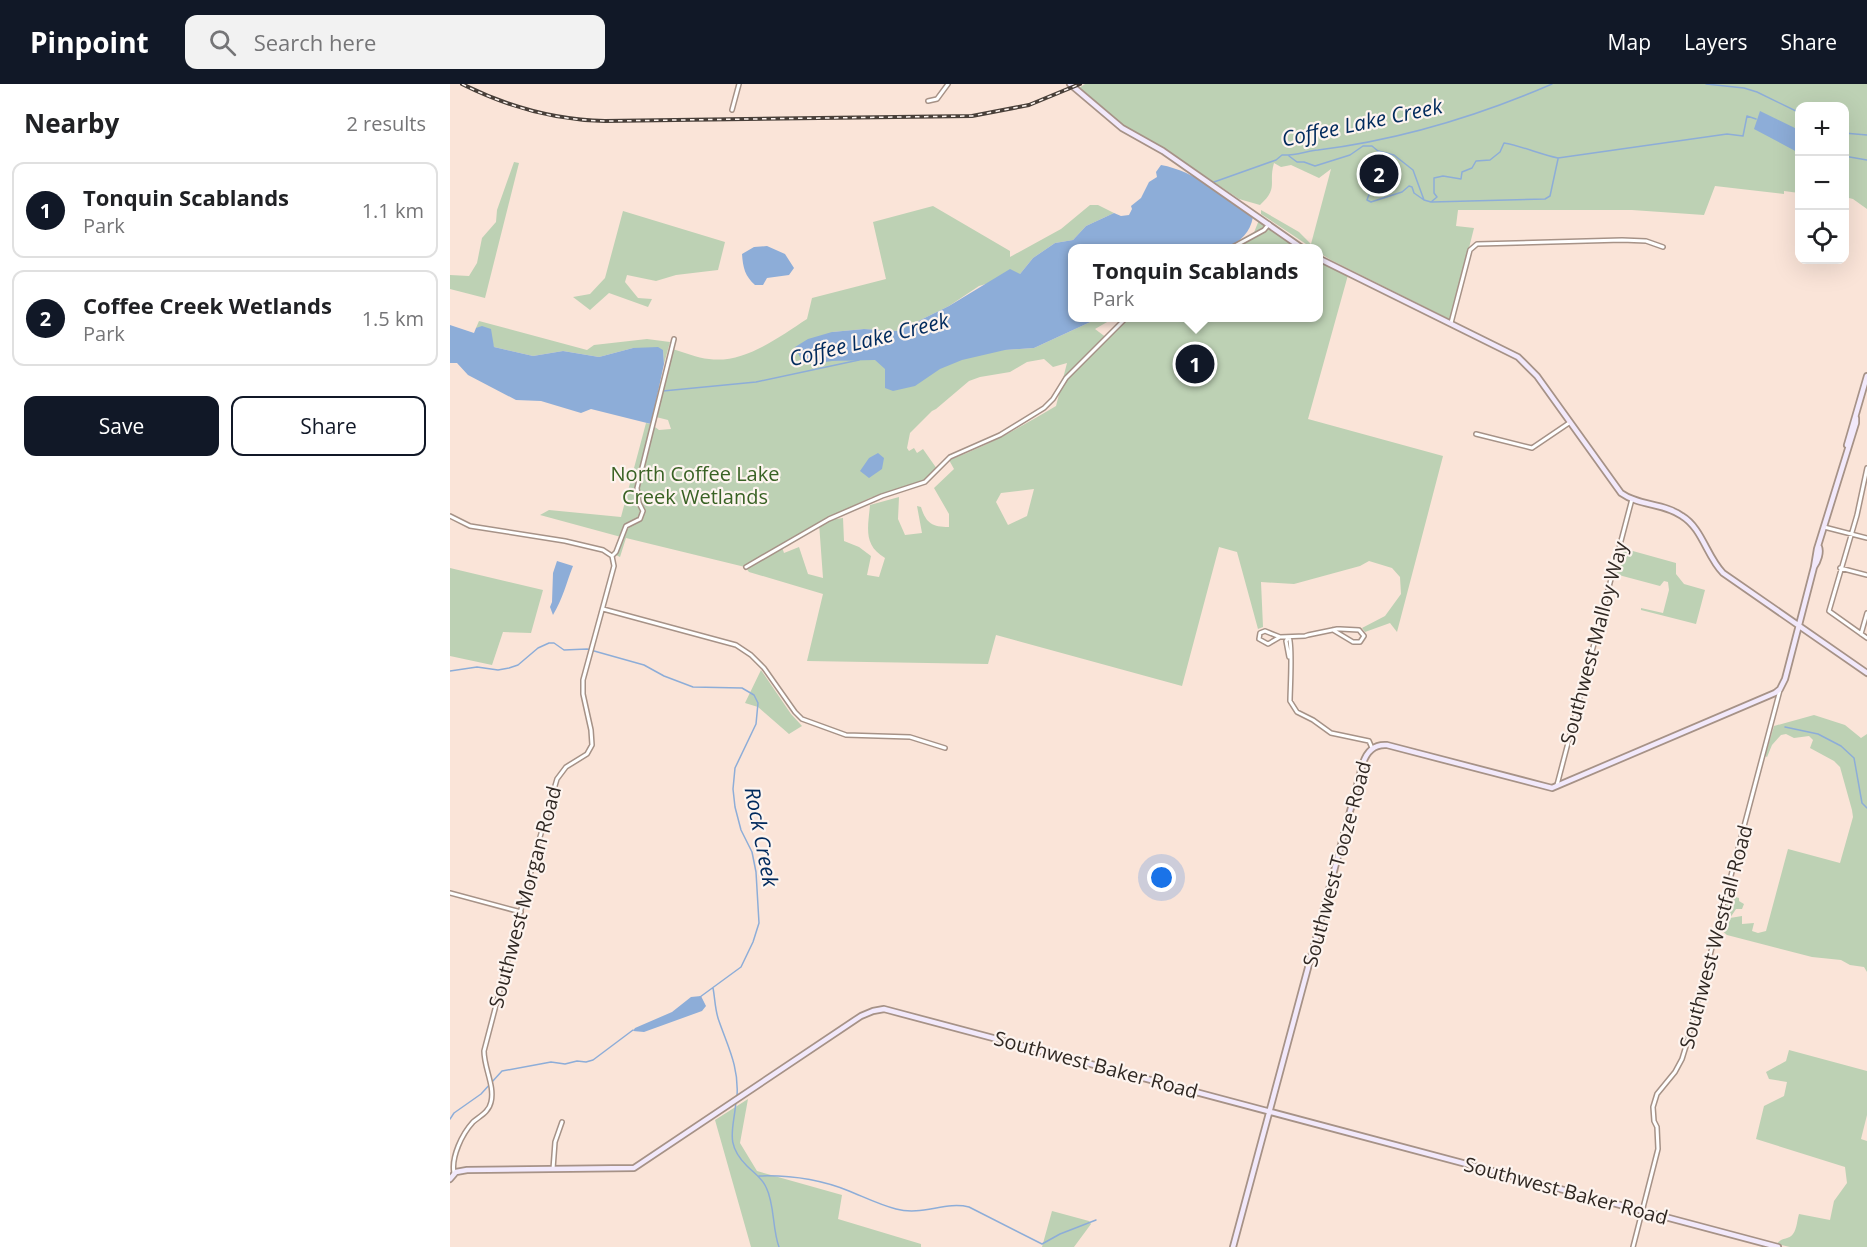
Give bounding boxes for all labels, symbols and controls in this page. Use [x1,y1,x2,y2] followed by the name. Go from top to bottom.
[185,15,605,69] search box
[30,23,149,61] text: Pinpoint
[206,26,239,59] icon: search
[254,27,376,57] text: Search here
[1608,28,1651,56] text: Map
[1684,28,1748,56] text: Layers
[1781,28,1837,56] text: Share
[1279,91,1445,153] water label: Coffee Lake Creek
[1795,102,1849,264] map controls
[1795,102,1849,156] button: +
[24,105,119,141] text: Nearby
[346,110,426,137] text: 2 results
[1360,152,1398,196] pin: 2
[1795,156,1849,210] button: −
[83,182,289,212] text: Tonquin Scablands
[40,197,51,224] text: 1
[362,197,424,224] text: 1.1 km
[1795,210,1849,264] button: locate
[83,212,125,239] text: Park
[1068,244,1323,322] popup
[1092,255,1299,285] text: Tonquin Scablands
[1092,285,1134,312] text: Park
[83,290,332,320] text: Coffee Creek Wetlands
[40,305,51,332] text: 2
[362,305,424,332] text: 1.5 km
[786,305,952,372] water label: Coffee Lake Creek
[83,320,125,347] text: Park
[1176,342,1214,386] pin: 1
[24,396,219,456] button: Save
[231,396,426,456] button: Share
[611,460,779,510] park label: North Coffee Lake Creek Wetlands
[1553,537,1634,747] street label: Southwest Malloy Way
[1296,758,1377,970] street label: Southwest Tooze Road
[482,783,567,1011] street label: Southwest Morgan Road
[739,785,785,890] water label: Rock Creek
[1673,822,1758,1052] street label: Southwest Westfall Road
[1147,863,1176,892] your location
[991,1024,1201,1105] street label: Southwest Baker Road
[1461,1150,1671,1231] street label: Southwest Baker Road

